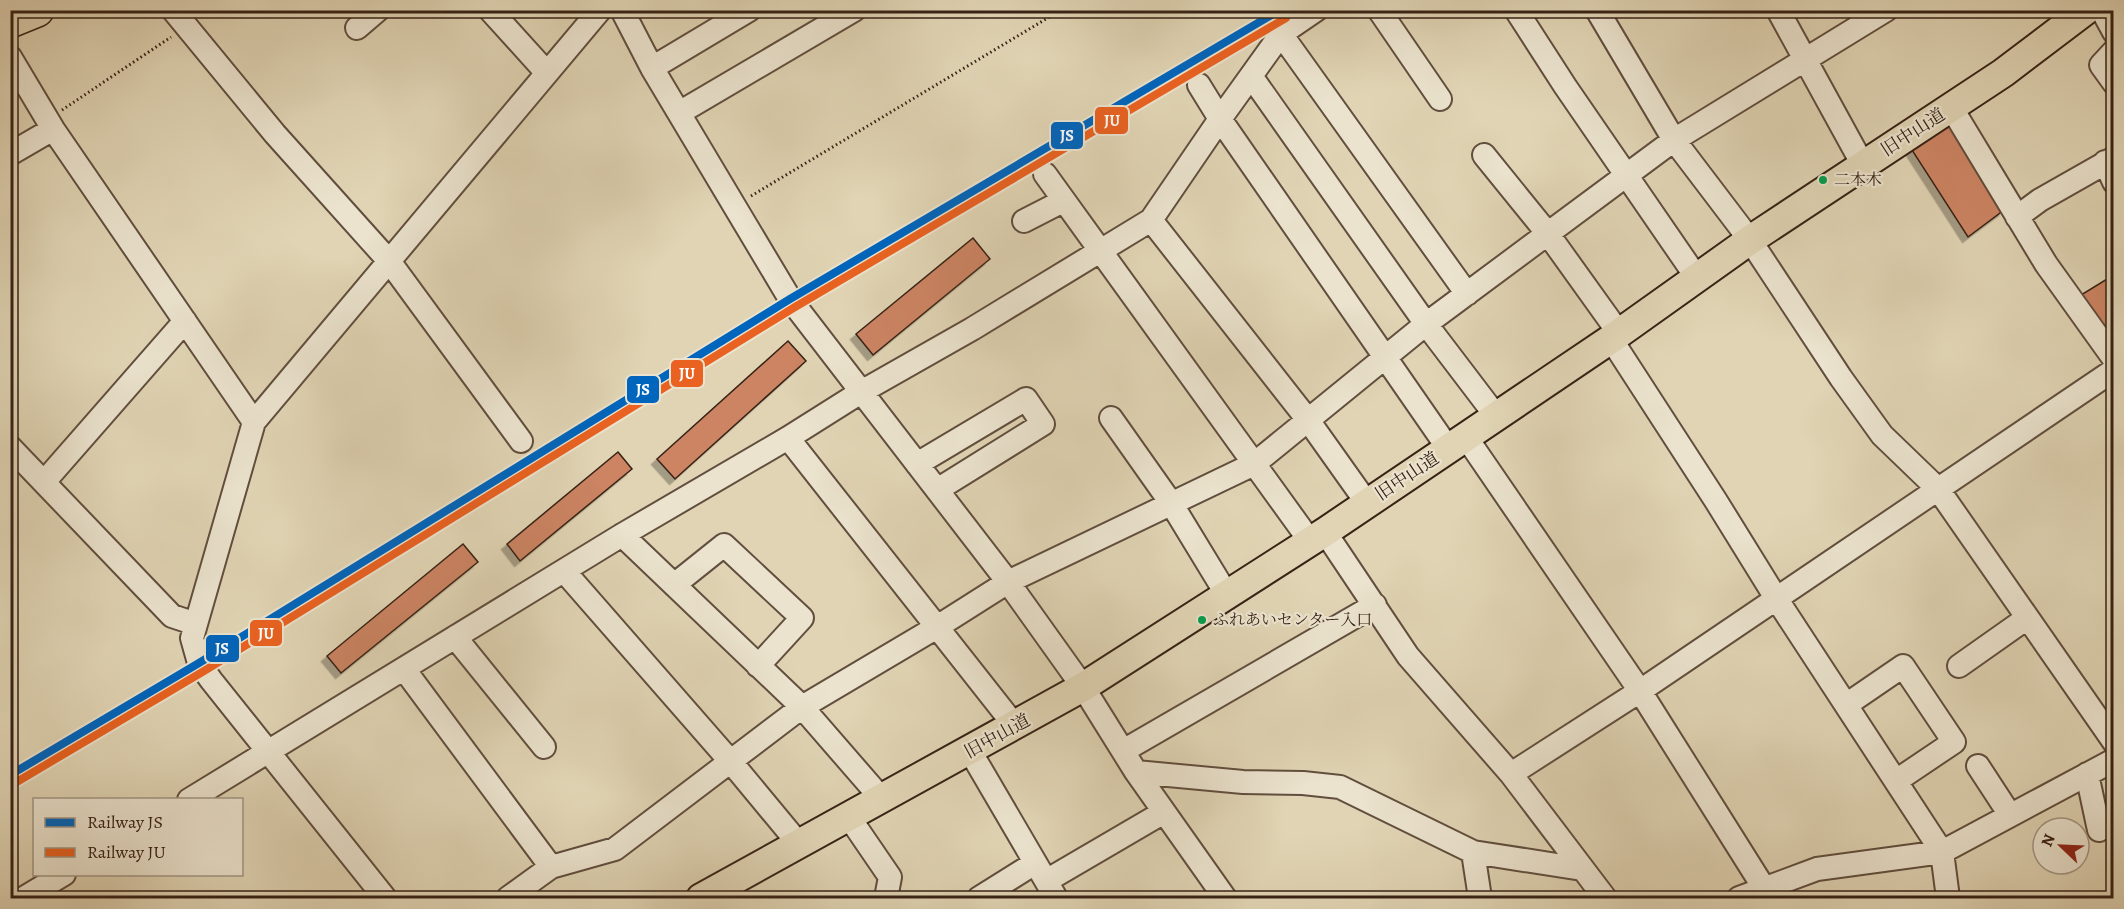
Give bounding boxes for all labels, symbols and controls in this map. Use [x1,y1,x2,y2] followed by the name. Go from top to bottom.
[1876,102,1950,162] street label: 旧中山道
[1094,106,1129,135] line badge: JU
[1104,110,1120,132] text: JU
[1050,121,1084,150] line badge: JS
[1060,125,1074,147] text: JS
[1834,169,1882,191] place label: 二本木
[1817,174,1829,186] marker: 二本木
[670,359,704,388] line badge: JU
[679,363,695,385] text: JU
[626,375,660,404] line badge: JS
[636,379,650,401] text: JS
[1370,446,1444,506] street label: 旧中山道
[1213,609,1372,631] place label: ふれあいセンター入口
[1196,614,1208,626] marker: ふれあいセンター入口
[249,619,283,647] line badge: JU
[258,623,274,645] text: JU
[205,634,240,663] line badge: JS
[215,638,229,660] text: JS
[960,708,1034,764] street label: 旧中山道
[33,798,243,876] legend
[87,810,163,834] text: Railway JS
[2031,816,2091,876] north arrow
[2036,831,2061,850] text: N
[87,840,166,864] text: Railway JU

